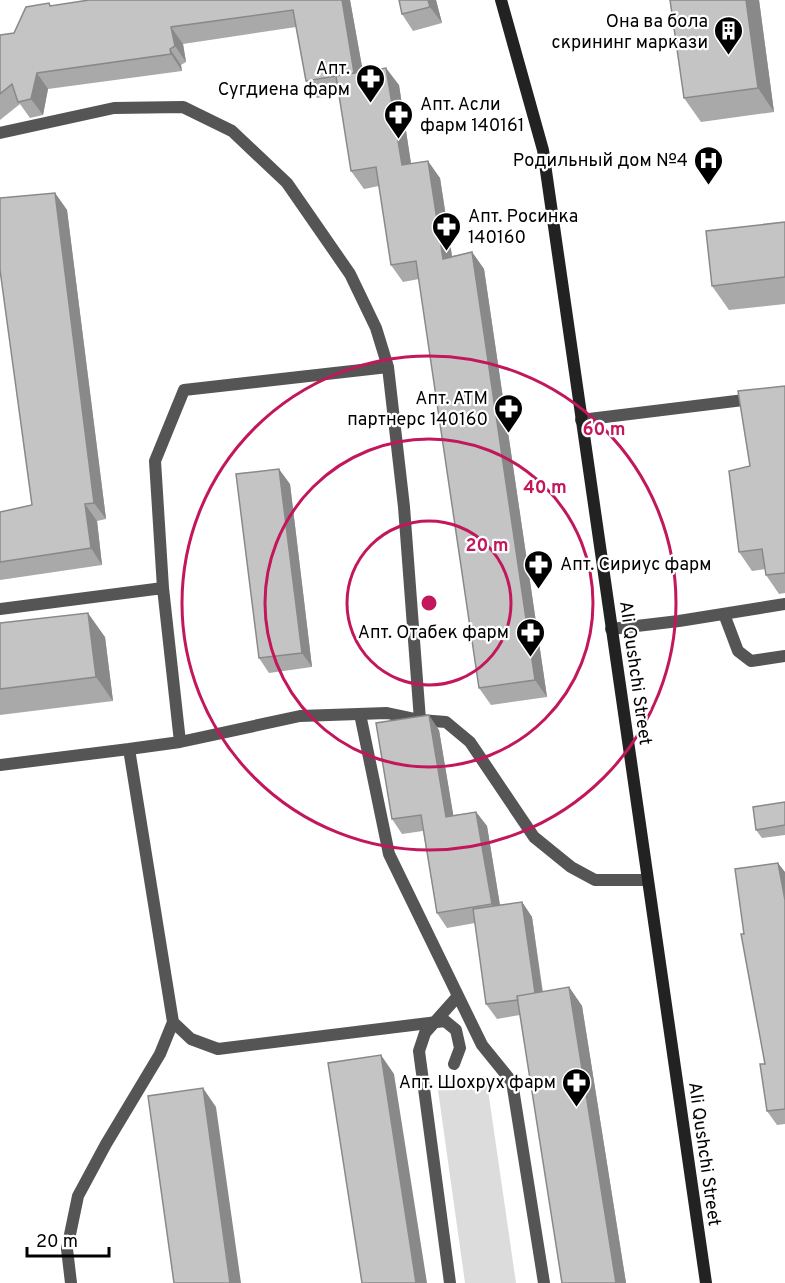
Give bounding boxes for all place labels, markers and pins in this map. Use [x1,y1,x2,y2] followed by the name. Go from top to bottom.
[552,11,708,55] place label: Она ва бола скрининг маркази
[713,15,745,57] building icon: Она ва бола скрининг маркази
[218,58,350,102] place label: Апт. Сугдиена фарм
[355,62,387,104] pharmacy icon: Апт. Сугдиена фарм
[420,94,525,138] place label: Апт. Асли фарм 140161
[383,98,415,140] pharmacy icon: Апт. Асли фарм 140161
[693,144,725,186] hospital icon: Родильный дом №4
[513,150,688,173] place label: Родильный дом №4
[468,206,578,250] place label: Апт. Росинка 140160
[431,210,463,252] pharmacy icon: Апт. Росинка 140160
[347,388,488,432] place label: Апт. АТМ партнерс 140160
[493,392,525,434] pharmacy icon: Апт. АТМ партнерс 140160
[523,548,555,590] pharmacy icon: Апт. Сириус фарм
[560,554,711,577] place label: Апт. Сириус фарм
[419,593,439,613] centre of rings
[514,616,546,658] pharmacy icon: Апт. Отабек фарм
[358,622,509,645] place label: Апт. Отабек фарм
[561,1066,593,1108] pharmacy icon: Апт. Шохрух фарм
[399,1072,556,1095] place label: Апт. Шохрух фарм

